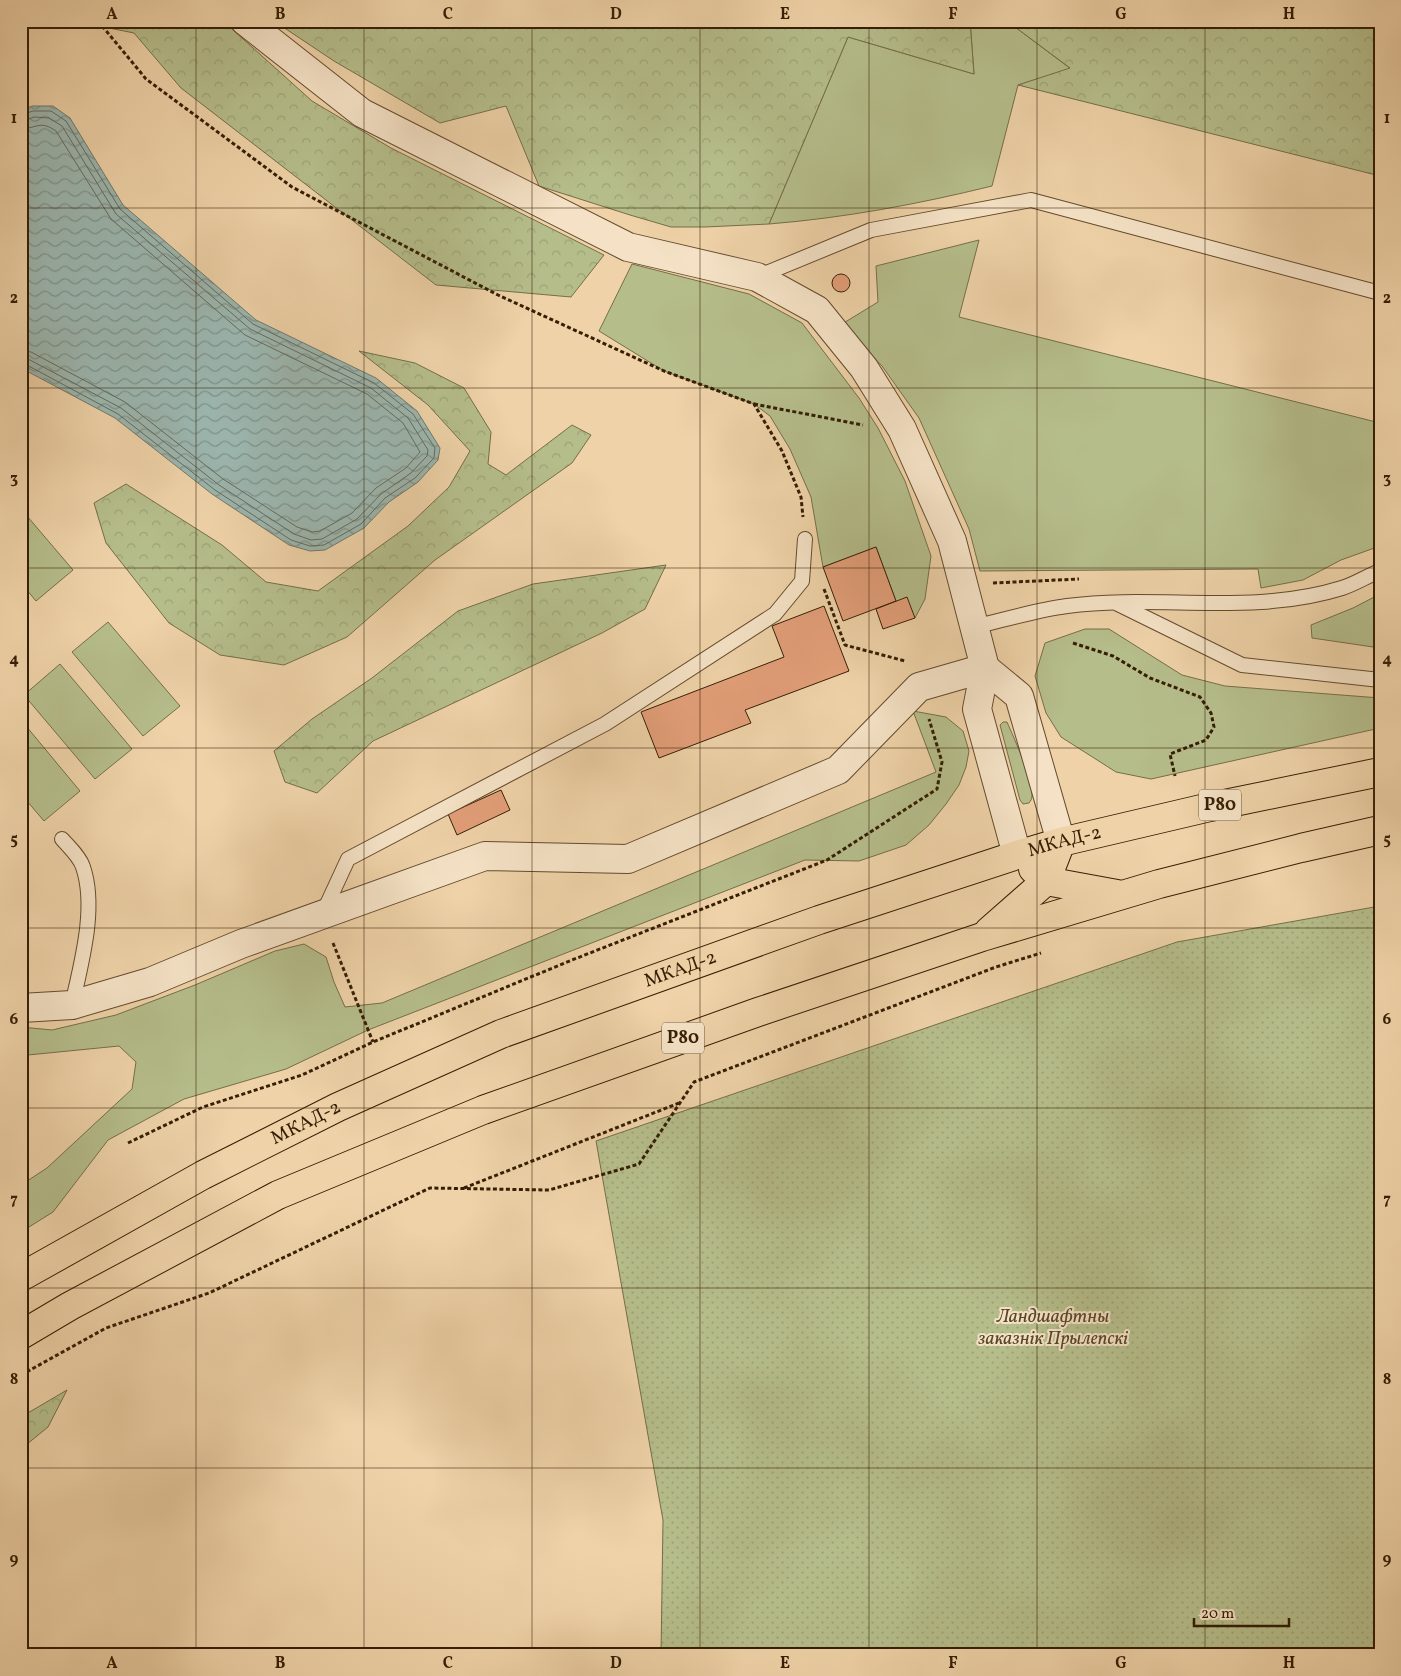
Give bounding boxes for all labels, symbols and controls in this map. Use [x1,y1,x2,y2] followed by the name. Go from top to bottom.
[106,4,118,26] text: A
[275,4,286,26] text: B
[443,4,453,26] text: C
[610,4,622,26] text: D
[780,4,790,26] text: E
[948,4,958,26] text: F
[1115,4,1127,26] text: G
[1283,4,1295,26] text: H
[11,108,17,130] text: 1
[1384,108,1390,130] text: 1
[10,288,18,310] text: 2
[1383,288,1391,310] text: 2
[10,468,18,490] text: 3
[1383,468,1391,490] text: 3
[9,649,19,671] text: 4
[1382,649,1392,671] text: 4
[1199,790,1241,820] road number: Р80
[1025,820,1104,864] street label: МКАД-2
[10,829,18,851] text: 5
[1383,829,1391,851] text: 5
[641,945,720,995] street label: МКАД-2
[10,1009,19,1031] text: 6
[1383,1009,1392,1031] text: 6
[662,1022,704,1054] road number: Р80
[267,1095,346,1152] street label: МКАД-2
[10,1189,18,1211] text: 7
[1383,1189,1391,1211] text: 7
[978,1304,1128,1352] park label: Ландшафтны заказнік Прылепскі
[10,1369,18,1391] text: 8
[1383,1369,1391,1391] text: 8
[10,1549,19,1571] text: 9
[1383,1549,1392,1571] text: 9
[1194,1596,1288,1628] scale bar
[1201,1604,1234,1625] text: 20 m
[106,1653,118,1675] text: A
[275,1653,286,1675] text: B
[443,1653,453,1675] text: C
[610,1653,622,1675] text: D
[780,1653,790,1675] text: E
[948,1653,958,1675] text: F
[1115,1653,1127,1675] text: G
[1283,1653,1295,1675] text: H

